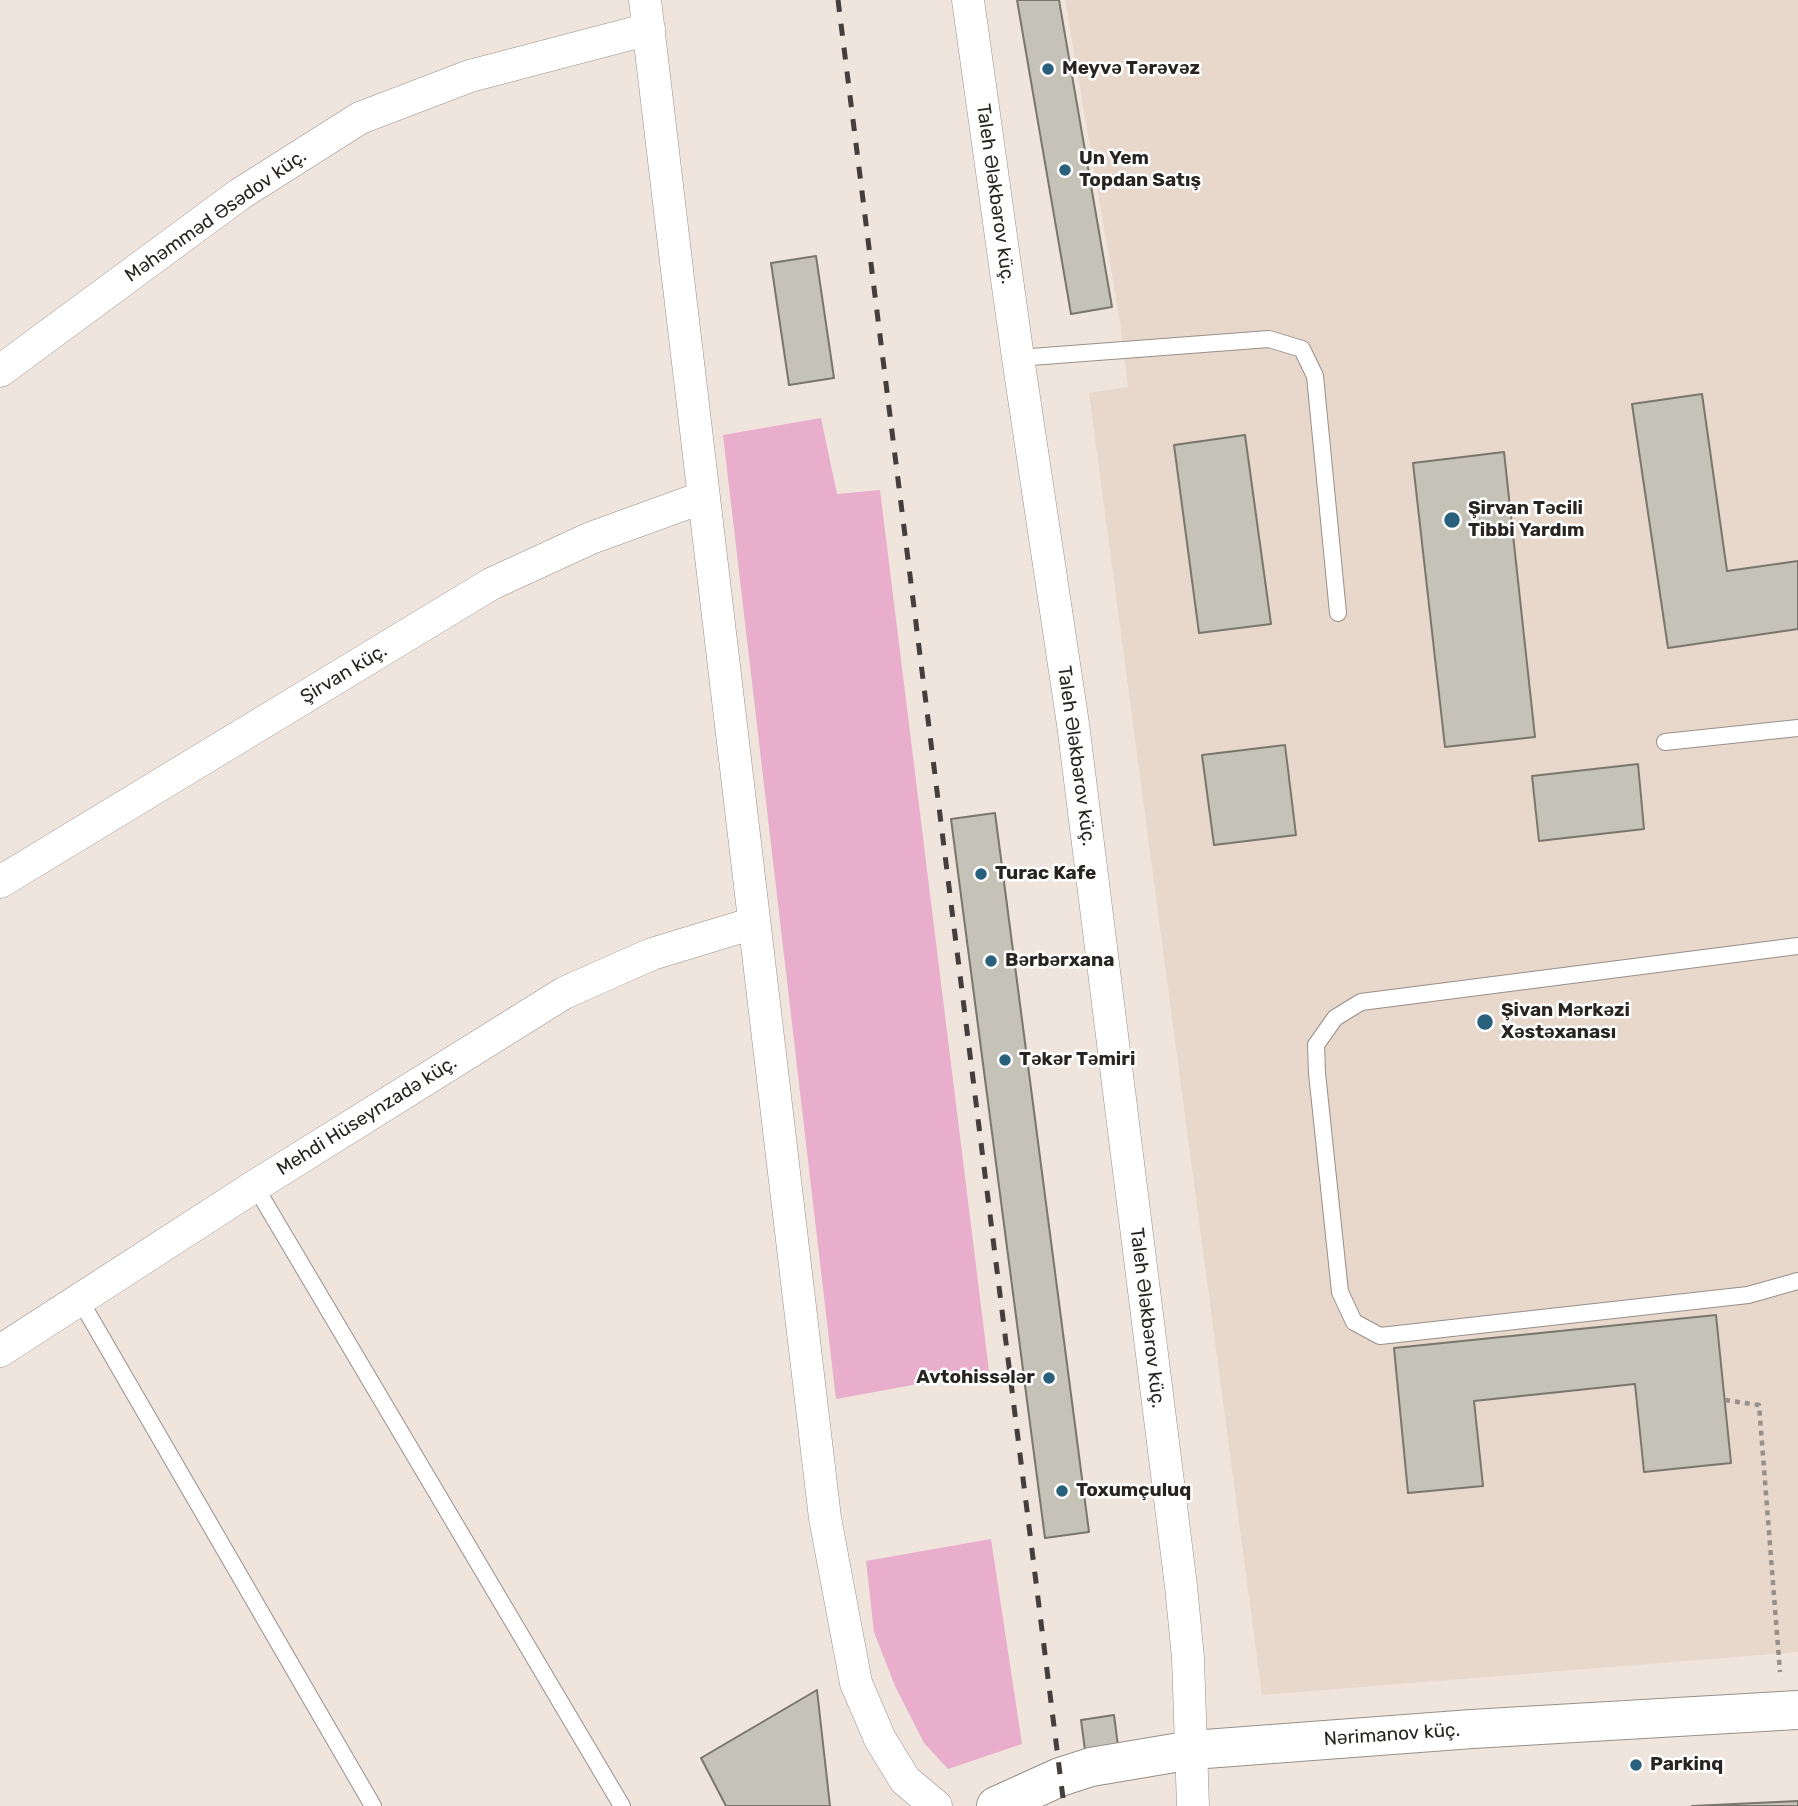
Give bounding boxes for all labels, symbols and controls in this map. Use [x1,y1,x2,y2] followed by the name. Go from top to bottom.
[1062,58,1200,80] place label: Meyvə Tərəvəz
[1040,61,1056,77] marker: Meyvə Tərəvəz
[971,102,1019,286] street label: Taleh Ələkbərov küç.
[121,145,311,287] street label: Məhəmməd Əsədov küç.
[1079,148,1201,192] place label: Un Yem Topdan Satış
[1057,162,1073,178] marker: Un Yem Topdan Satış
[1468,498,1584,542] place label: Şirvan Təcili Tibbi Yardım
[1442,510,1462,530] marker: Şirvan Təcili Tibbi Yardım
[297,639,391,709] street label: Şirvan küç.
[1052,664,1100,848] street label: Taleh Ələkbərov küç.
[995,863,1096,885] place label: Turac Kafe
[973,866,989,882] marker: Turac Kafe
[1005,950,1114,972] place label: Bərbərxana
[983,953,999,969] marker: Bərbərxana
[1501,1000,1630,1044] place label: Şivan Mərkəzi Xəstəxanası
[1475,1012,1495,1032] marker: Şivan Mərkəzi Xəstəxanası
[1019,1049,1135,1071] place label: Təkər Təmiri
[273,1051,461,1181] street label: Mehdi Hüseynzadə küç.
[997,1052,1013,1068] marker: Təkər Təmiri
[1125,1226,1169,1410] street label: Taleh Ələkbərov küç.
[916,1367,1035,1389] place label: Avtohissələr
[1041,1370,1057,1386] marker: Avtohissələr
[1076,1480,1191,1502] place label: Toxumçuluq
[1054,1483,1070,1499] marker: Toxumçuluq
[1323,1719,1461,1751] street label: Nərimanov küç.
[1650,1754,1723,1776] place label: Parkinq
[1628,1757,1644,1773] marker: Parkinq

